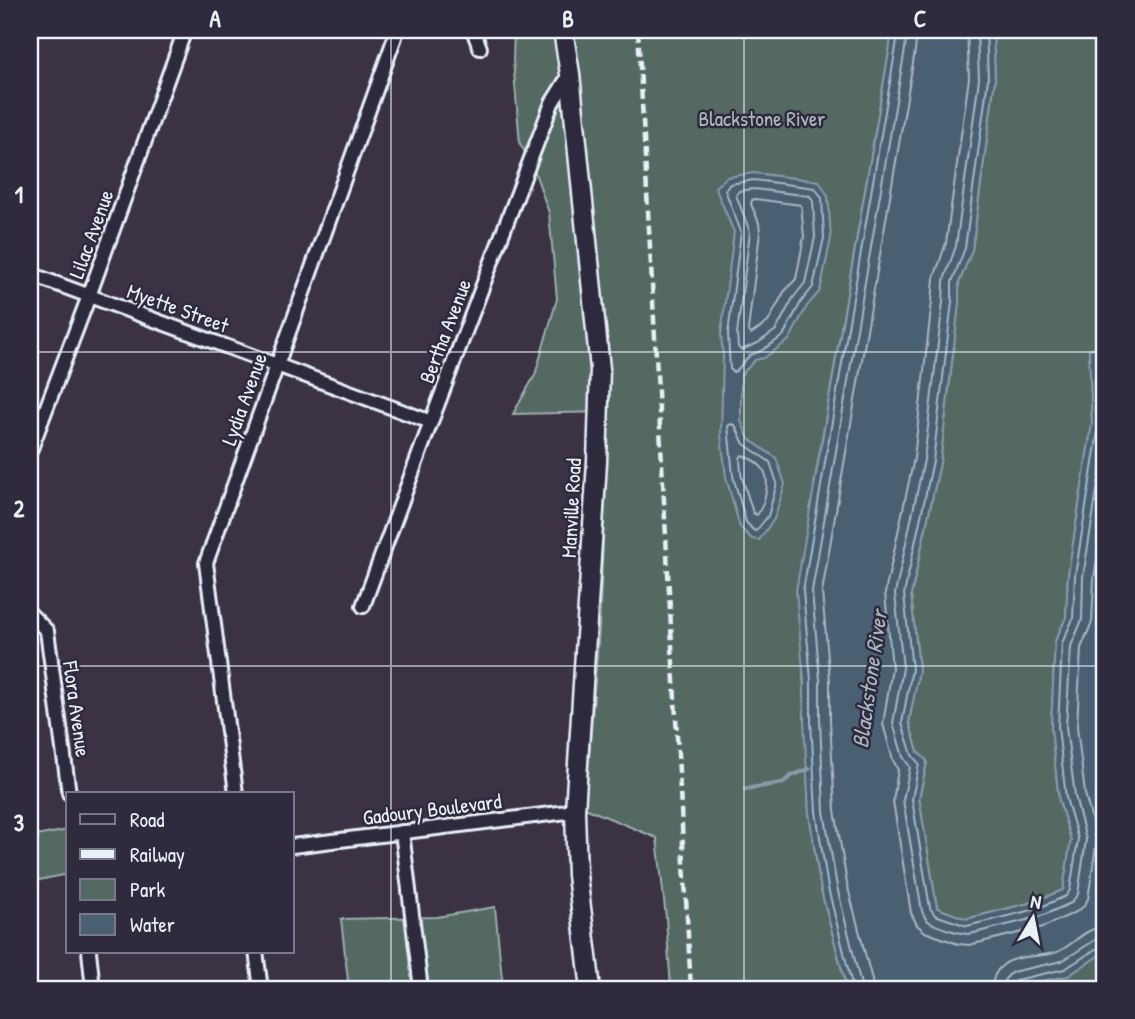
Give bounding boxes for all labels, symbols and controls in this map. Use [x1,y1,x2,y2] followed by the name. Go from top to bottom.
[209,3,221,34] text: A
[562,3,574,34] text: B
[914,3,926,34] text: C
[699,104,825,133] park label: Blackstone River
[15,179,23,210] text: 1
[62,186,120,282] street label: Lilac Avenue
[412,275,478,387] street label: Bertha Avenue
[123,276,234,340] street label: Myette Street
[214,349,274,449] street label: Lydia Avenue
[554,457,588,559] street label: Manville Road
[14,493,25,524] text: 2
[844,605,894,750] water label: Blackstone River
[56,658,98,759] street label: Flora Avenue
[361,786,503,832] street label: Gadoury Boulevard
[66,792,294,953] legend
[130,805,164,834] text: Road
[14,807,24,838] text: 3
[130,840,185,869] text: Railway
[130,875,165,904] text: Park
[998,883,1068,953] north arrow
[1029,888,1043,915] text: N
[130,910,175,939] text: Water

